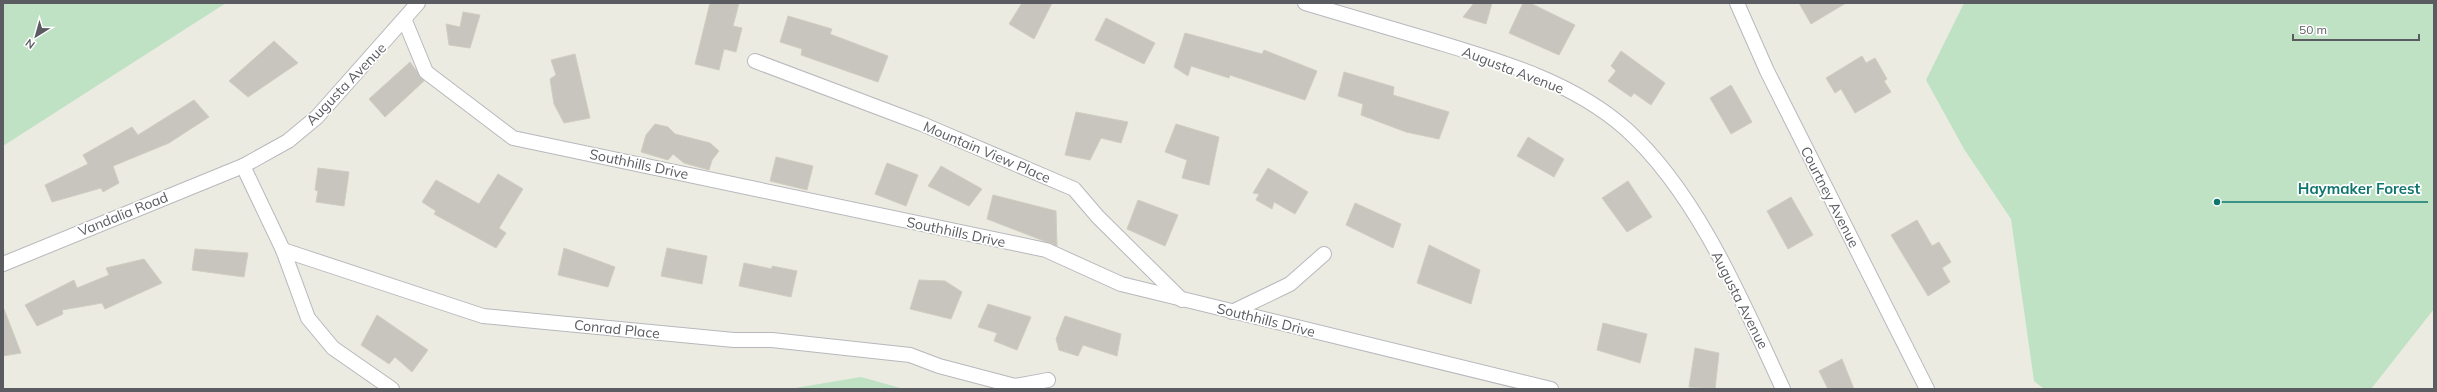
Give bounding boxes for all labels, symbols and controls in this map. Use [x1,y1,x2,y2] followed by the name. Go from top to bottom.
[16,16,56,56] north arrow
[2293,16,2419,42] scale bar
[2299,22,2327,37] text: 50 m
[22,36,38,52] text: N
[302,39,390,129] street label: Augusta Avenue
[1460,42,1566,98] street label: Augusta Avenue
[921,117,1053,187] street label: Mountain View Place
[1797,143,1863,251] street label: Courtney Avenue
[588,145,690,183] street label: Southhills Drive
[2290,175,2428,202] callout: Haymaker Forest
[2298,179,2421,198] text: Haymaker Forest
[75,188,171,240] street label: Vandalia Road
[905,213,1007,251] street label: Southhills Drive
[1708,248,1772,352] street label: Augusta Avenue
[1215,299,1317,341] street label: Southhills Drive
[573,316,661,342] street label: Conrad Place

